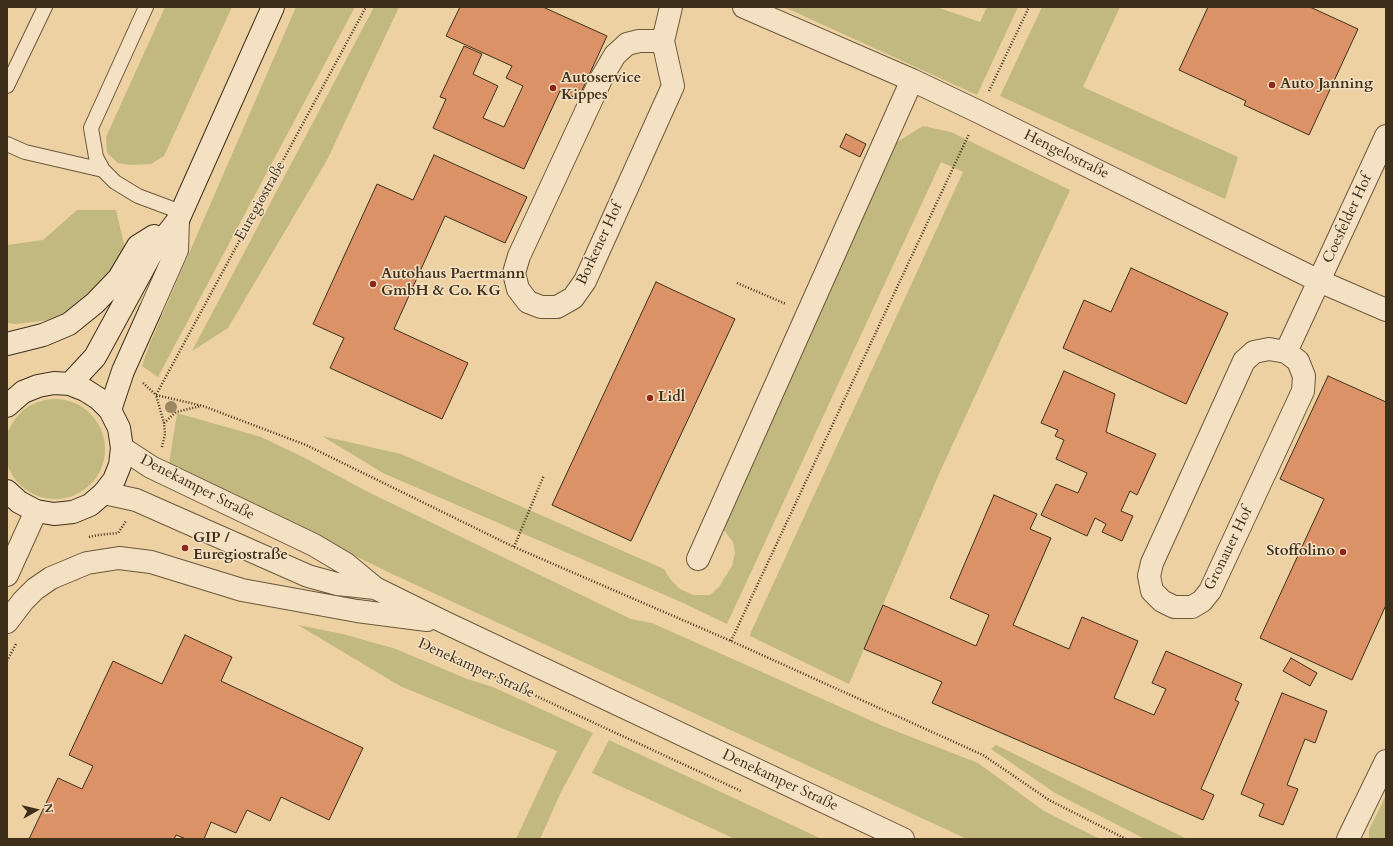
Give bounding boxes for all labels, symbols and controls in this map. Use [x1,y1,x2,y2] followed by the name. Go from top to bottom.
[561,70,641,105] place label: Autoservice Kippes
[1280,76,1373,94] place label: Auto Janning
[1267,80,1277,90] marker: Auto Janning
[548,83,558,93] marker: Autoservice Kippes
[1020,127,1112,183] street label: Hengelostraße
[232,158,290,244] street label: Euregiostraße
[1320,172,1376,266] street label: Coesfelder Hof
[573,200,627,288] street label: Borkener Hof
[381,266,525,301] place label: Autohaus Paertmann GmbH & Co. KG
[368,279,378,289] marker: Autohaus Paertmann GmbH & Co. KG
[658,389,685,407] place label: Lidl
[645,393,655,403] marker: Lidl
[137,451,257,525] street label: Denekamper Straße
[1201,505,1257,593] street label: Gronauer Hof
[193,530,288,565] place label: GIP / Euregiostraße
[180,543,190,553] marker: GIP / Euregiostraße
[1266,543,1335,561] place label: Stoffolino
[1338,547,1348,557] marker: Stoffolino
[415,635,537,703] street label: Denekamper Straße
[719,746,841,816] street label: Denekamper Straße
[16,790,56,830] north arrow
[40,802,56,814] text: N

